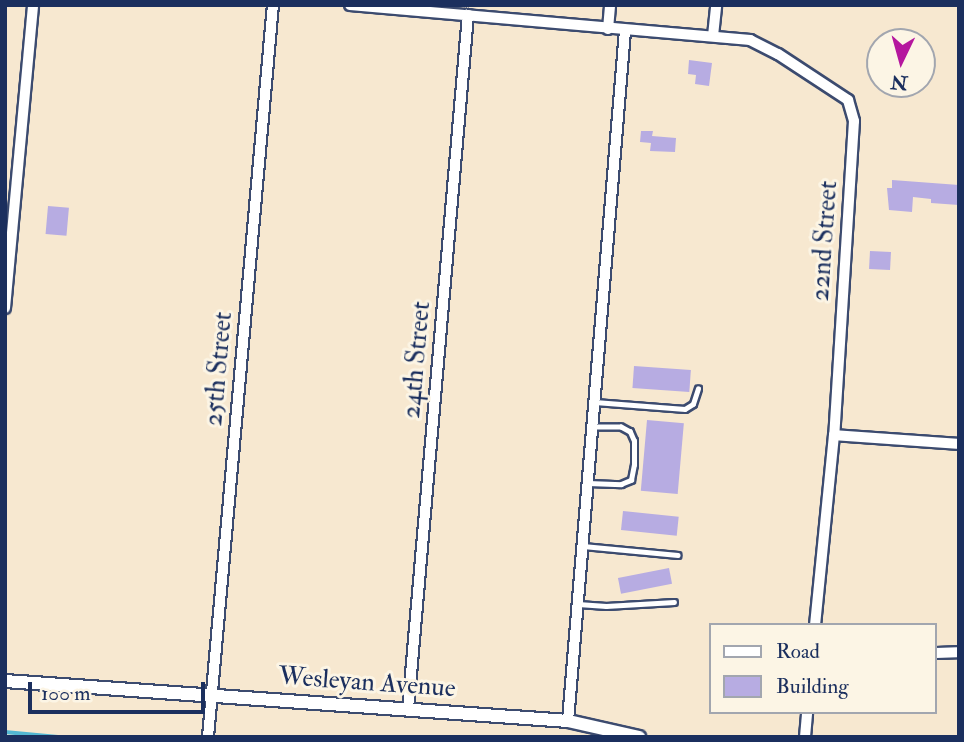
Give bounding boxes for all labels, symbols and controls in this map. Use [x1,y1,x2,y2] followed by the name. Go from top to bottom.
[866,28,936,98] north arrow
[890,69,909,95] text: N
[805,180,845,302] street label: 22nd Street
[396,300,438,420] street label: 24th Street
[198,310,240,428] street label: 25th Street
[708,623,936,714] legend
[776,638,820,665] text: Road
[277,661,457,705] street label: Wesleyan Avenue
[32,668,208,712] scale bar
[776,673,849,700] text: Building
[41,680,91,707] text: 100 m

